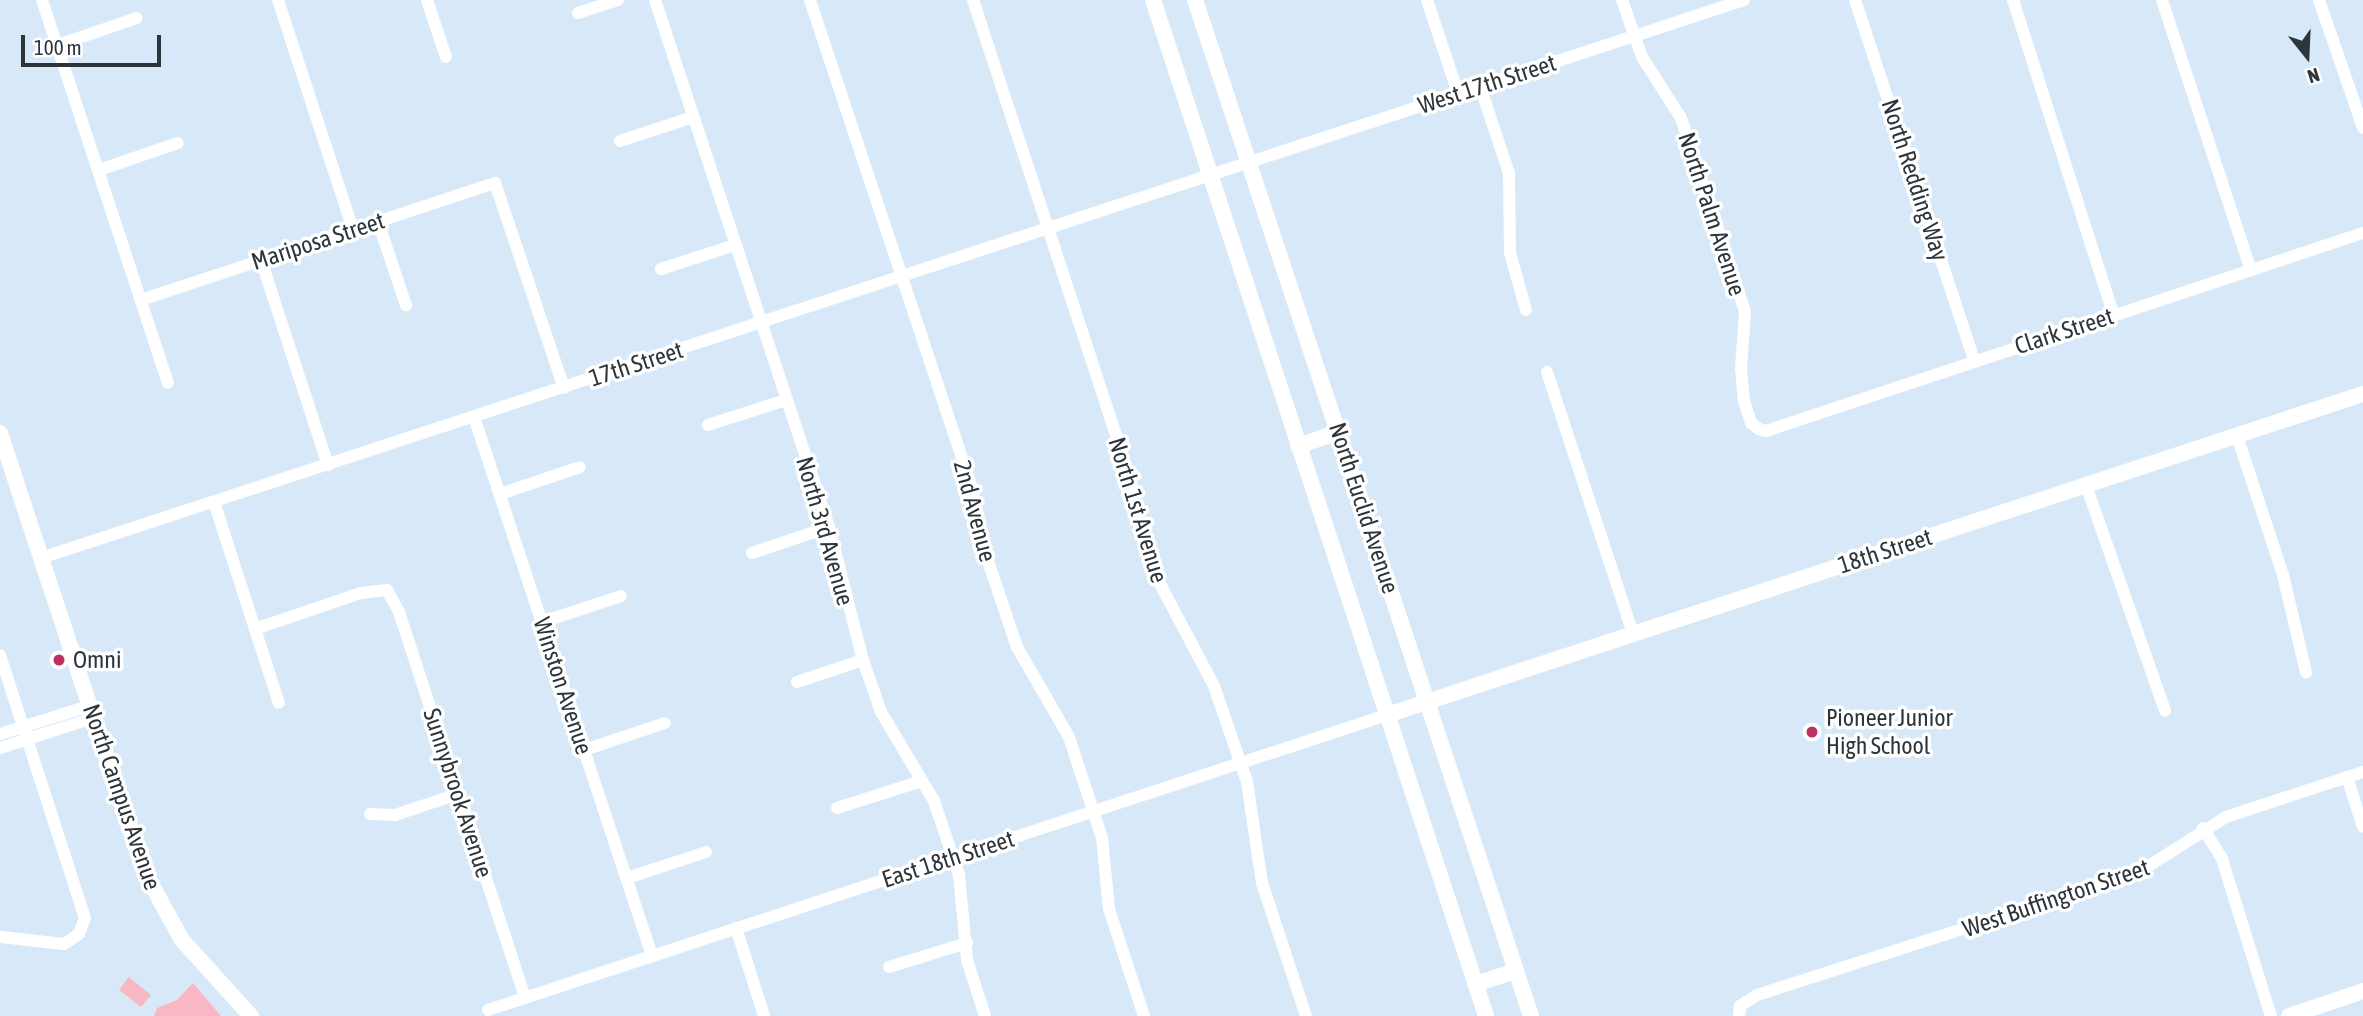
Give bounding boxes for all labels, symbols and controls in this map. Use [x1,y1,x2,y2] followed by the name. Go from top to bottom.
[24,21,164,65] scale bar
[2272,21,2342,91] north arrow
[34,35,82,59] text: 100 m
[1414,48,1560,120] street label: West 17th Street
[2305,64,2322,88] text: N
[1875,96,1955,264] street label: North Redding Way
[1672,129,1752,299] street label: North Palm Avenue
[248,206,388,276] street label: Mariposa Street
[2011,302,2117,360] street label: Clark Street
[585,335,687,393] street label: 17th Street
[1323,419,1405,597] street label: North Euclid Avenue
[1102,434,1174,586] street label: North 1st Avenue
[790,453,860,609] street label: North 3rd Avenue
[948,457,1002,565] street label: 2nd Avenue
[1834,522,1936,580] street label: 18th Street
[527,614,599,758] street label: Winston Avenue
[73,646,121,674] place label: Omni
[51,652,67,668] marker: Omni
[77,700,167,894] street label: North Campus Avenue
[1826,704,1953,760] place label: Pioneer Junior High School
[417,705,499,881] street label: Sunnybrook Avenue
[1804,724,1820,740] marker: Pioneer Junior High School
[878,824,1018,894] street label: East 18th Street
[1959,853,2153,943] street label: West Buffington Street

